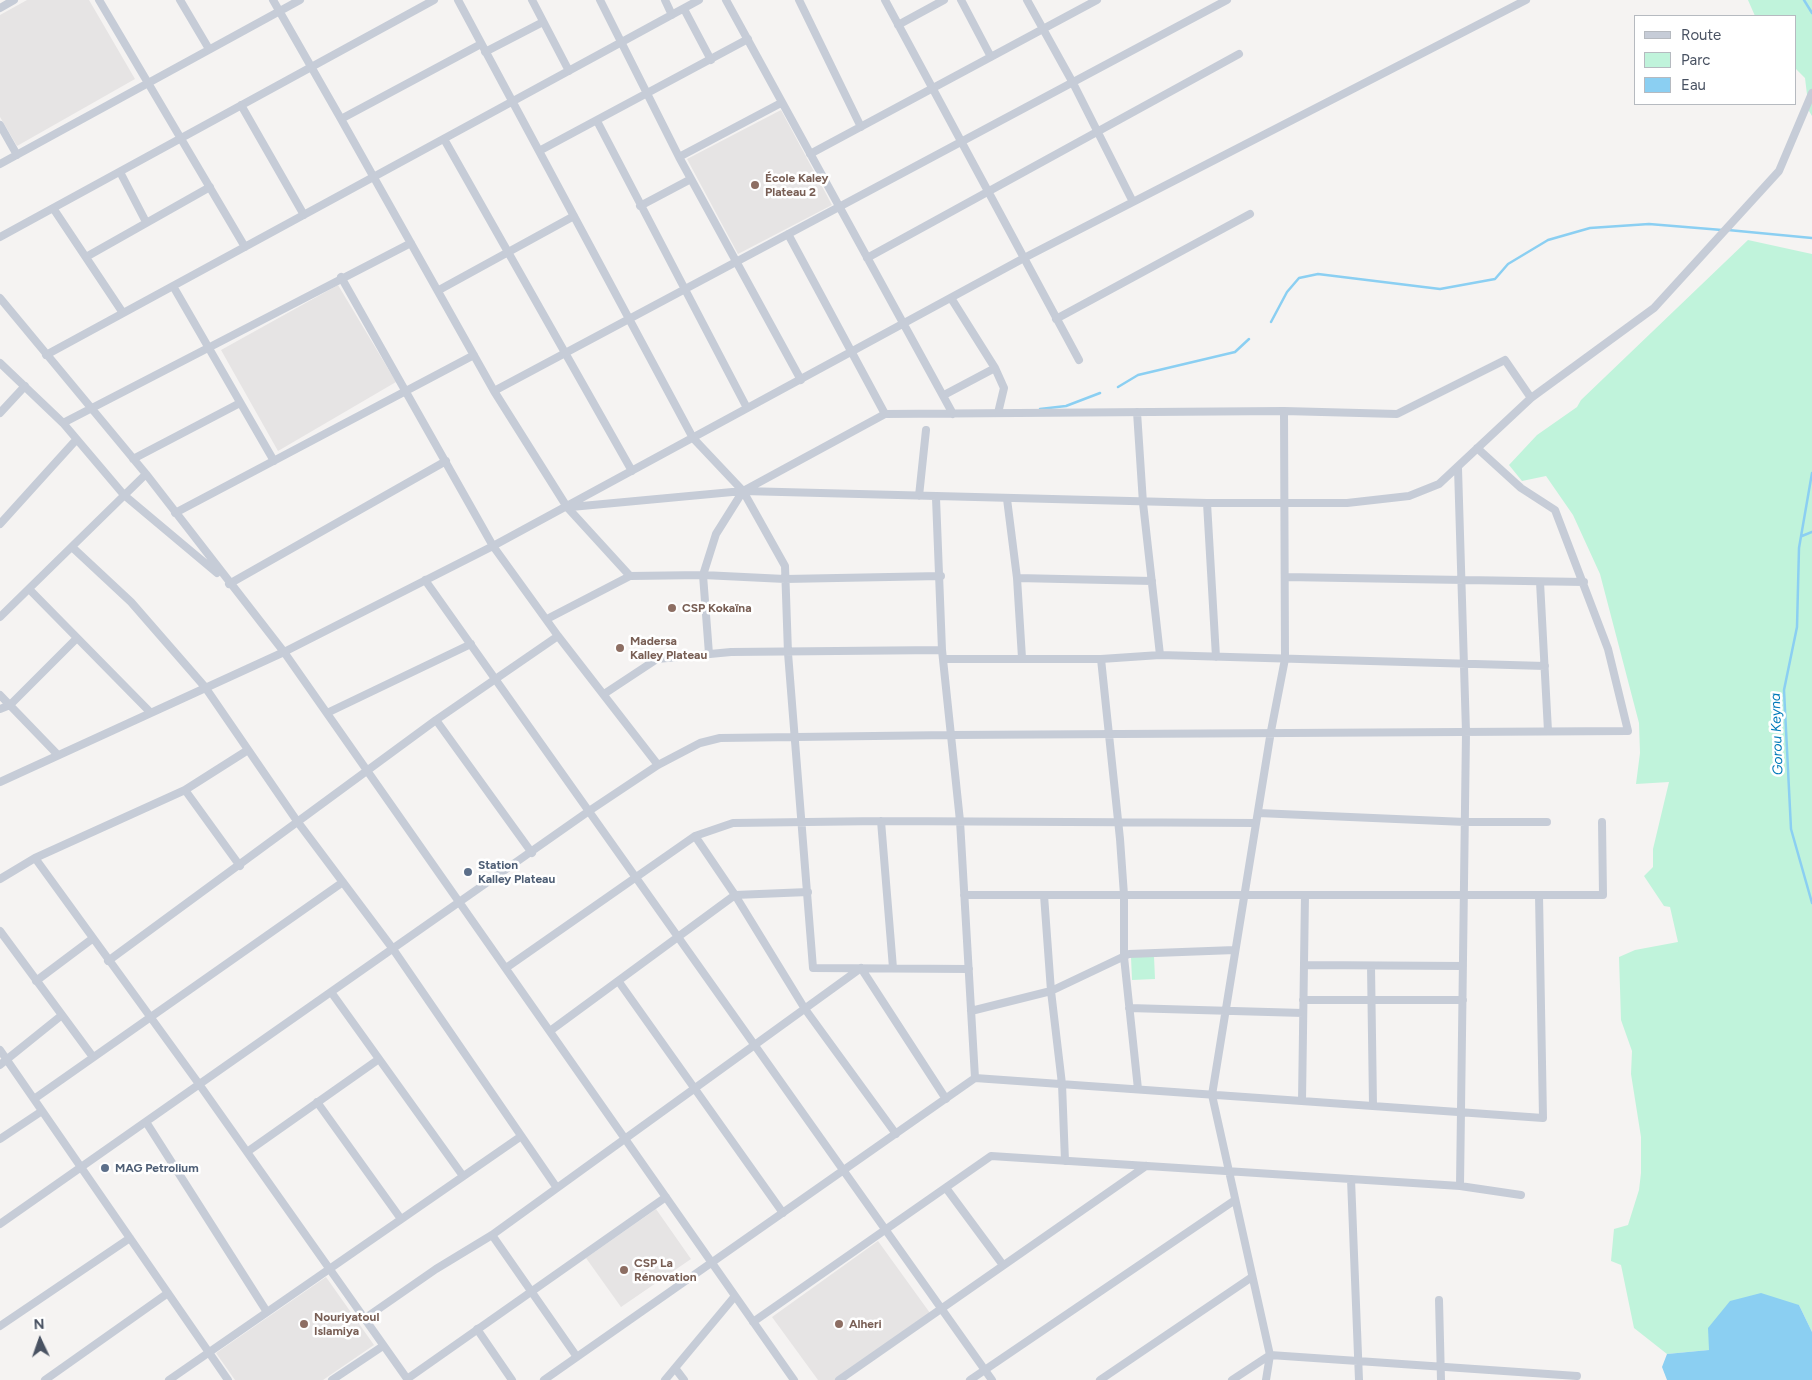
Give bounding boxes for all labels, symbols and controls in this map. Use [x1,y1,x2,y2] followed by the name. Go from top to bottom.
[1634,15,1797,105] legend
[1681,26,1721,44] text: Route
[1681,51,1710,69] text: Parc
[1681,76,1706,94] text: Eau
[765,171,828,199] place label: École Kaley Plateau 2
[749,179,761,191] marker: École Kaley Plateau 2
[682,601,752,615] place label: CSP Kokaïna
[666,602,678,614] marker: CSP Kokaïna
[630,634,707,662] place label: Madersa Kalley Plateau
[614,642,626,654] marker: Madersa Kalley Plateau
[1767,693,1787,775] water label: Gorou Keyna
[478,858,555,886] place label: Station Kalley Plateau
[462,866,474,878] marker: Station Kalley Plateau
[115,1161,199,1175] place label: MAG Petrolium
[99,1162,111,1174] marker: MAG Petrolium
[634,1256,697,1284] place label: CSP La Rénovation
[618,1264,630,1276] marker: CSP La Rénovation
[314,1310,379,1338] place label: Nouriyatoul Islamiya
[15,1315,65,1365] north arrow
[33,1316,45,1333] text: N
[849,1317,882,1331] place label: Alheri
[298,1318,310,1330] marker: Nouriyatoul Islamiya
[833,1318,845,1330] marker: Alheri

